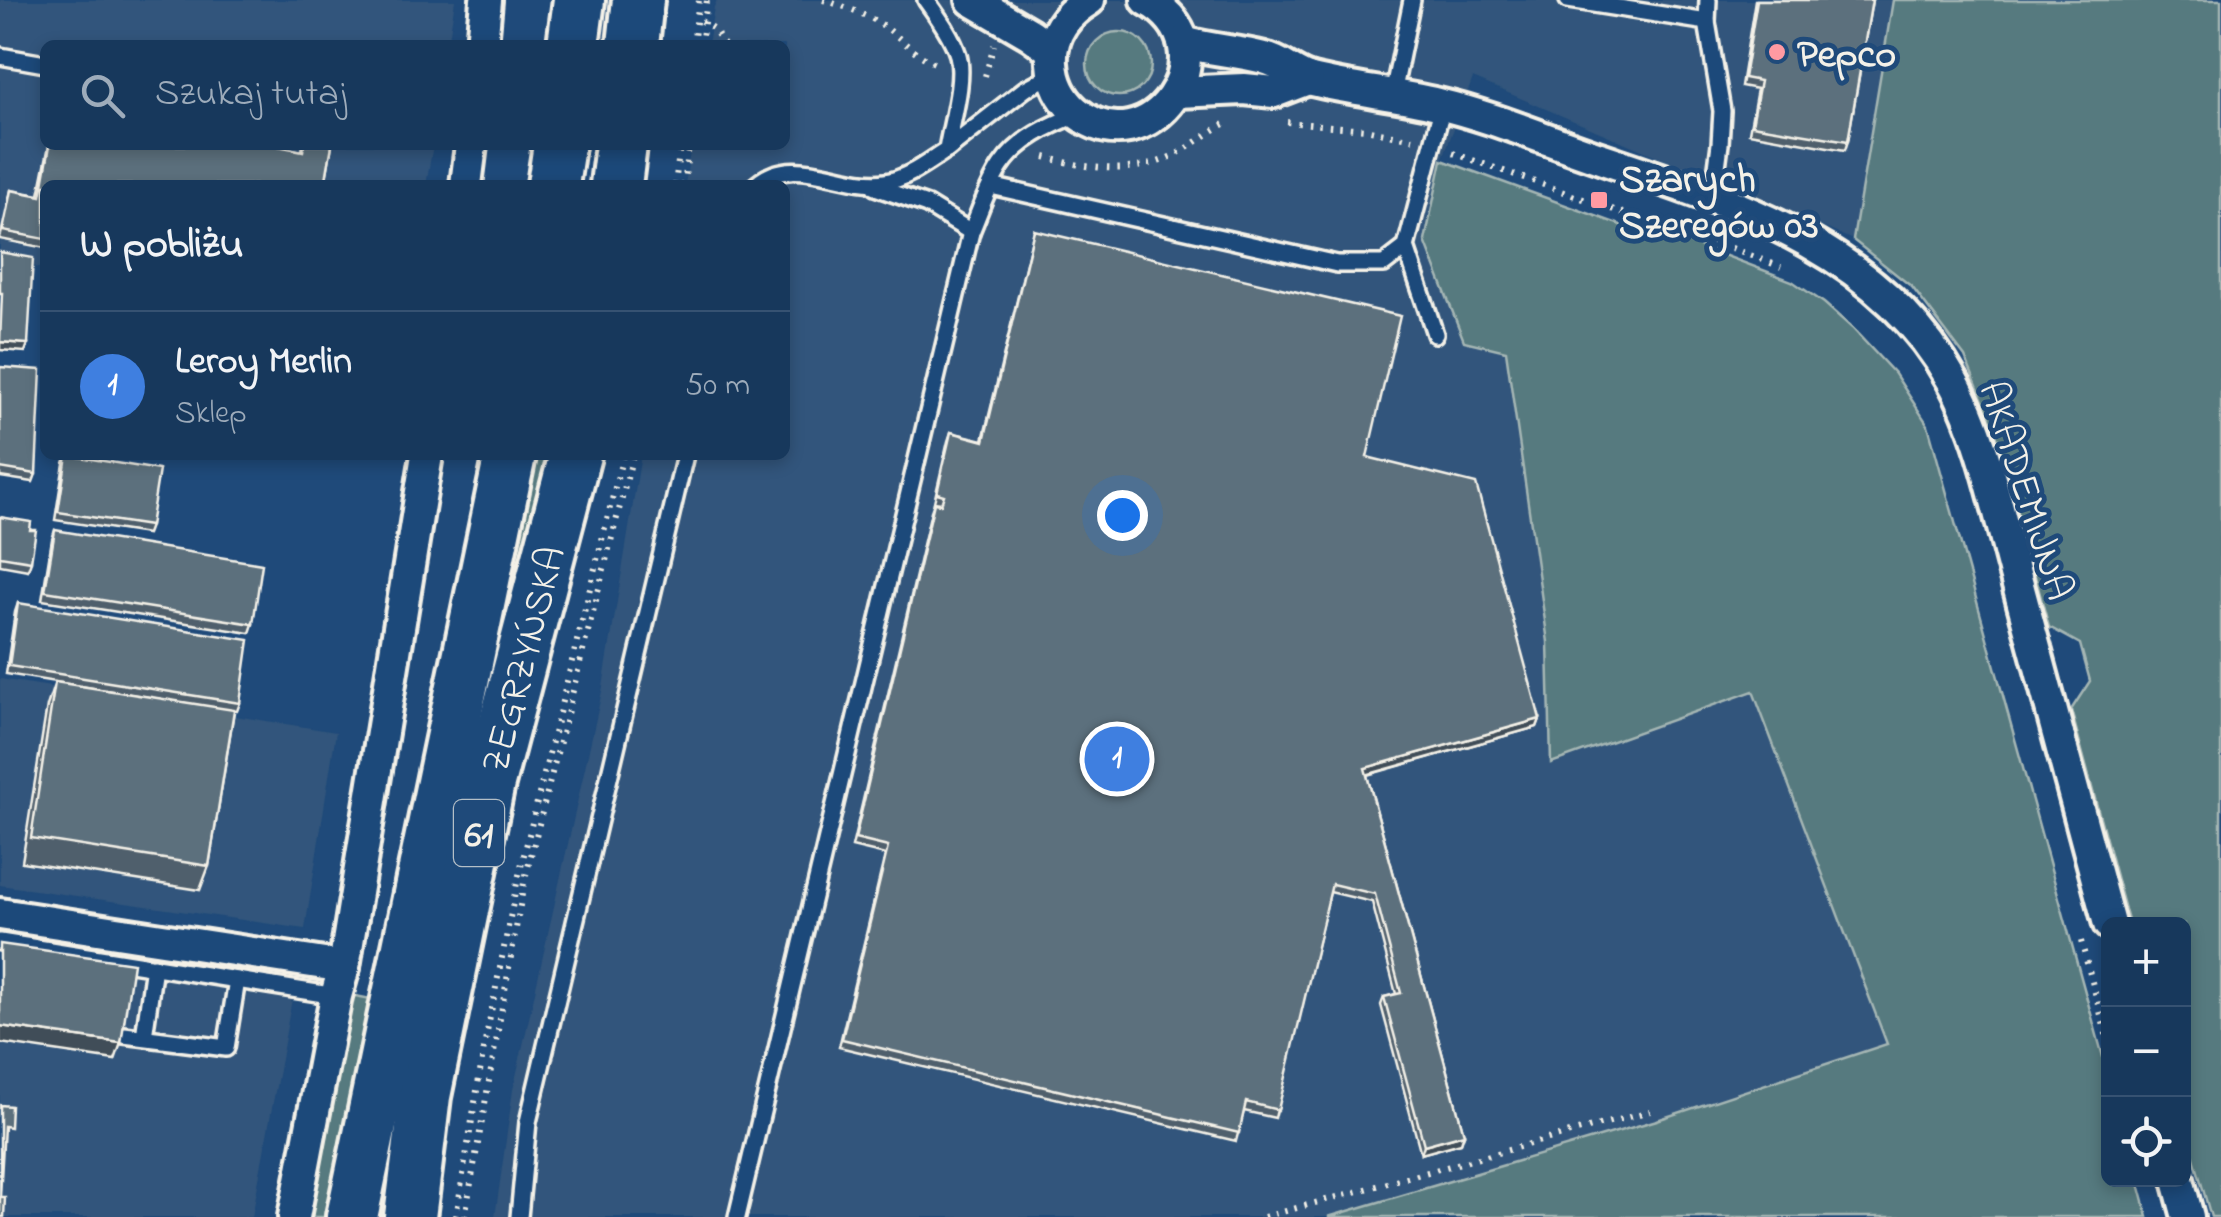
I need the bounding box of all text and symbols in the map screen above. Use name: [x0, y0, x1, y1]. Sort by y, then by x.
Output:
place label: Pepco: [1797, 27, 1896, 86]
search box: [40, 40, 790, 150]
marker: Pepco: [1766, 41, 1788, 63]
text: Szukaj tutaj: [155, 67, 346, 123]
icon: search: [75, 68, 130, 123]
place label: Szarych Szeregów 03: [1619, 152, 1819, 257]
marker: Szarych Szeregów 03: [1588, 189, 1610, 211]
text: W pobliżu: [80, 215, 244, 276]
text: Leroy Merlin: [175, 335, 352, 391]
text: 1: [107, 363, 118, 410]
text: 50 m: [685, 363, 750, 410]
street label: AKADEMIJNA: [1961, 374, 2087, 609]
text: Sklep: [175, 391, 247, 438]
your location: [1097, 490, 1148, 541]
street label: ZEGRZYŃSKA: [468, 540, 584, 779]
pin: 1: [1084, 722, 1150, 796]
road number: 61: [454, 800, 504, 866]
map controls: [2101, 917, 2191, 1187]
button: +: [2101, 917, 2191, 1007]
button: −: [2101, 1007, 2191, 1097]
button: locate: [2101, 1097, 2191, 1187]

